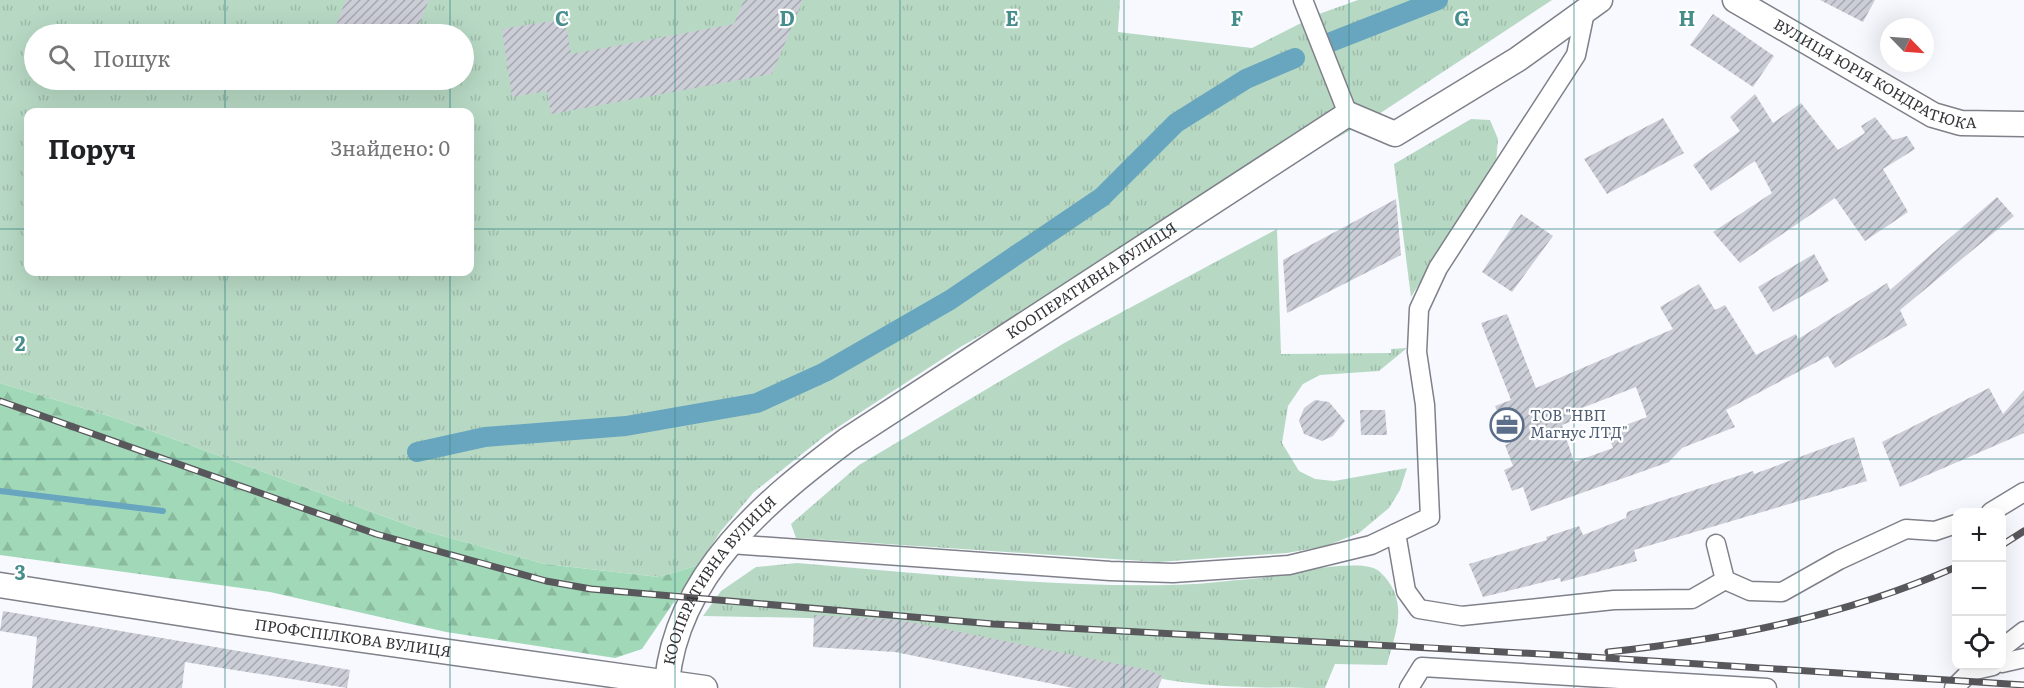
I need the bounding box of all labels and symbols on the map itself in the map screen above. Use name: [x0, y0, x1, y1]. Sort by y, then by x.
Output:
text: C: [555, 2, 569, 32]
text: D: [779, 2, 795, 32]
text: E: [1005, 2, 1019, 32]
text: F: [1231, 2, 1244, 32]
text: G: [1454, 2, 1470, 32]
text: H: [1679, 2, 1695, 32]
street label: ВУЛИЦЯ ЮРІЯ КОНДРАТЮКА: [1770, 12, 1977, 134]
north arrow: [1880, 18, 1934, 72]
street label: КООПЕРАТИВНА ВУЛИЦЯ: [1001, 215, 1181, 344]
text: 2: [15, 327, 26, 357]
place label: ТОВ "НВП Магнус ЛТД": [1530, 403, 1628, 443]
office icon: ТОВ "НВП Магнус ЛТД": [1489, 407, 1525, 443]
street label: КООПЕРАТИВНА ВУЛИЦЯ: [656, 490, 781, 667]
text: 3: [14, 556, 26, 586]
street label: ПРОФСПІЛКОВА ВУЛИЦЯ: [253, 612, 453, 662]

